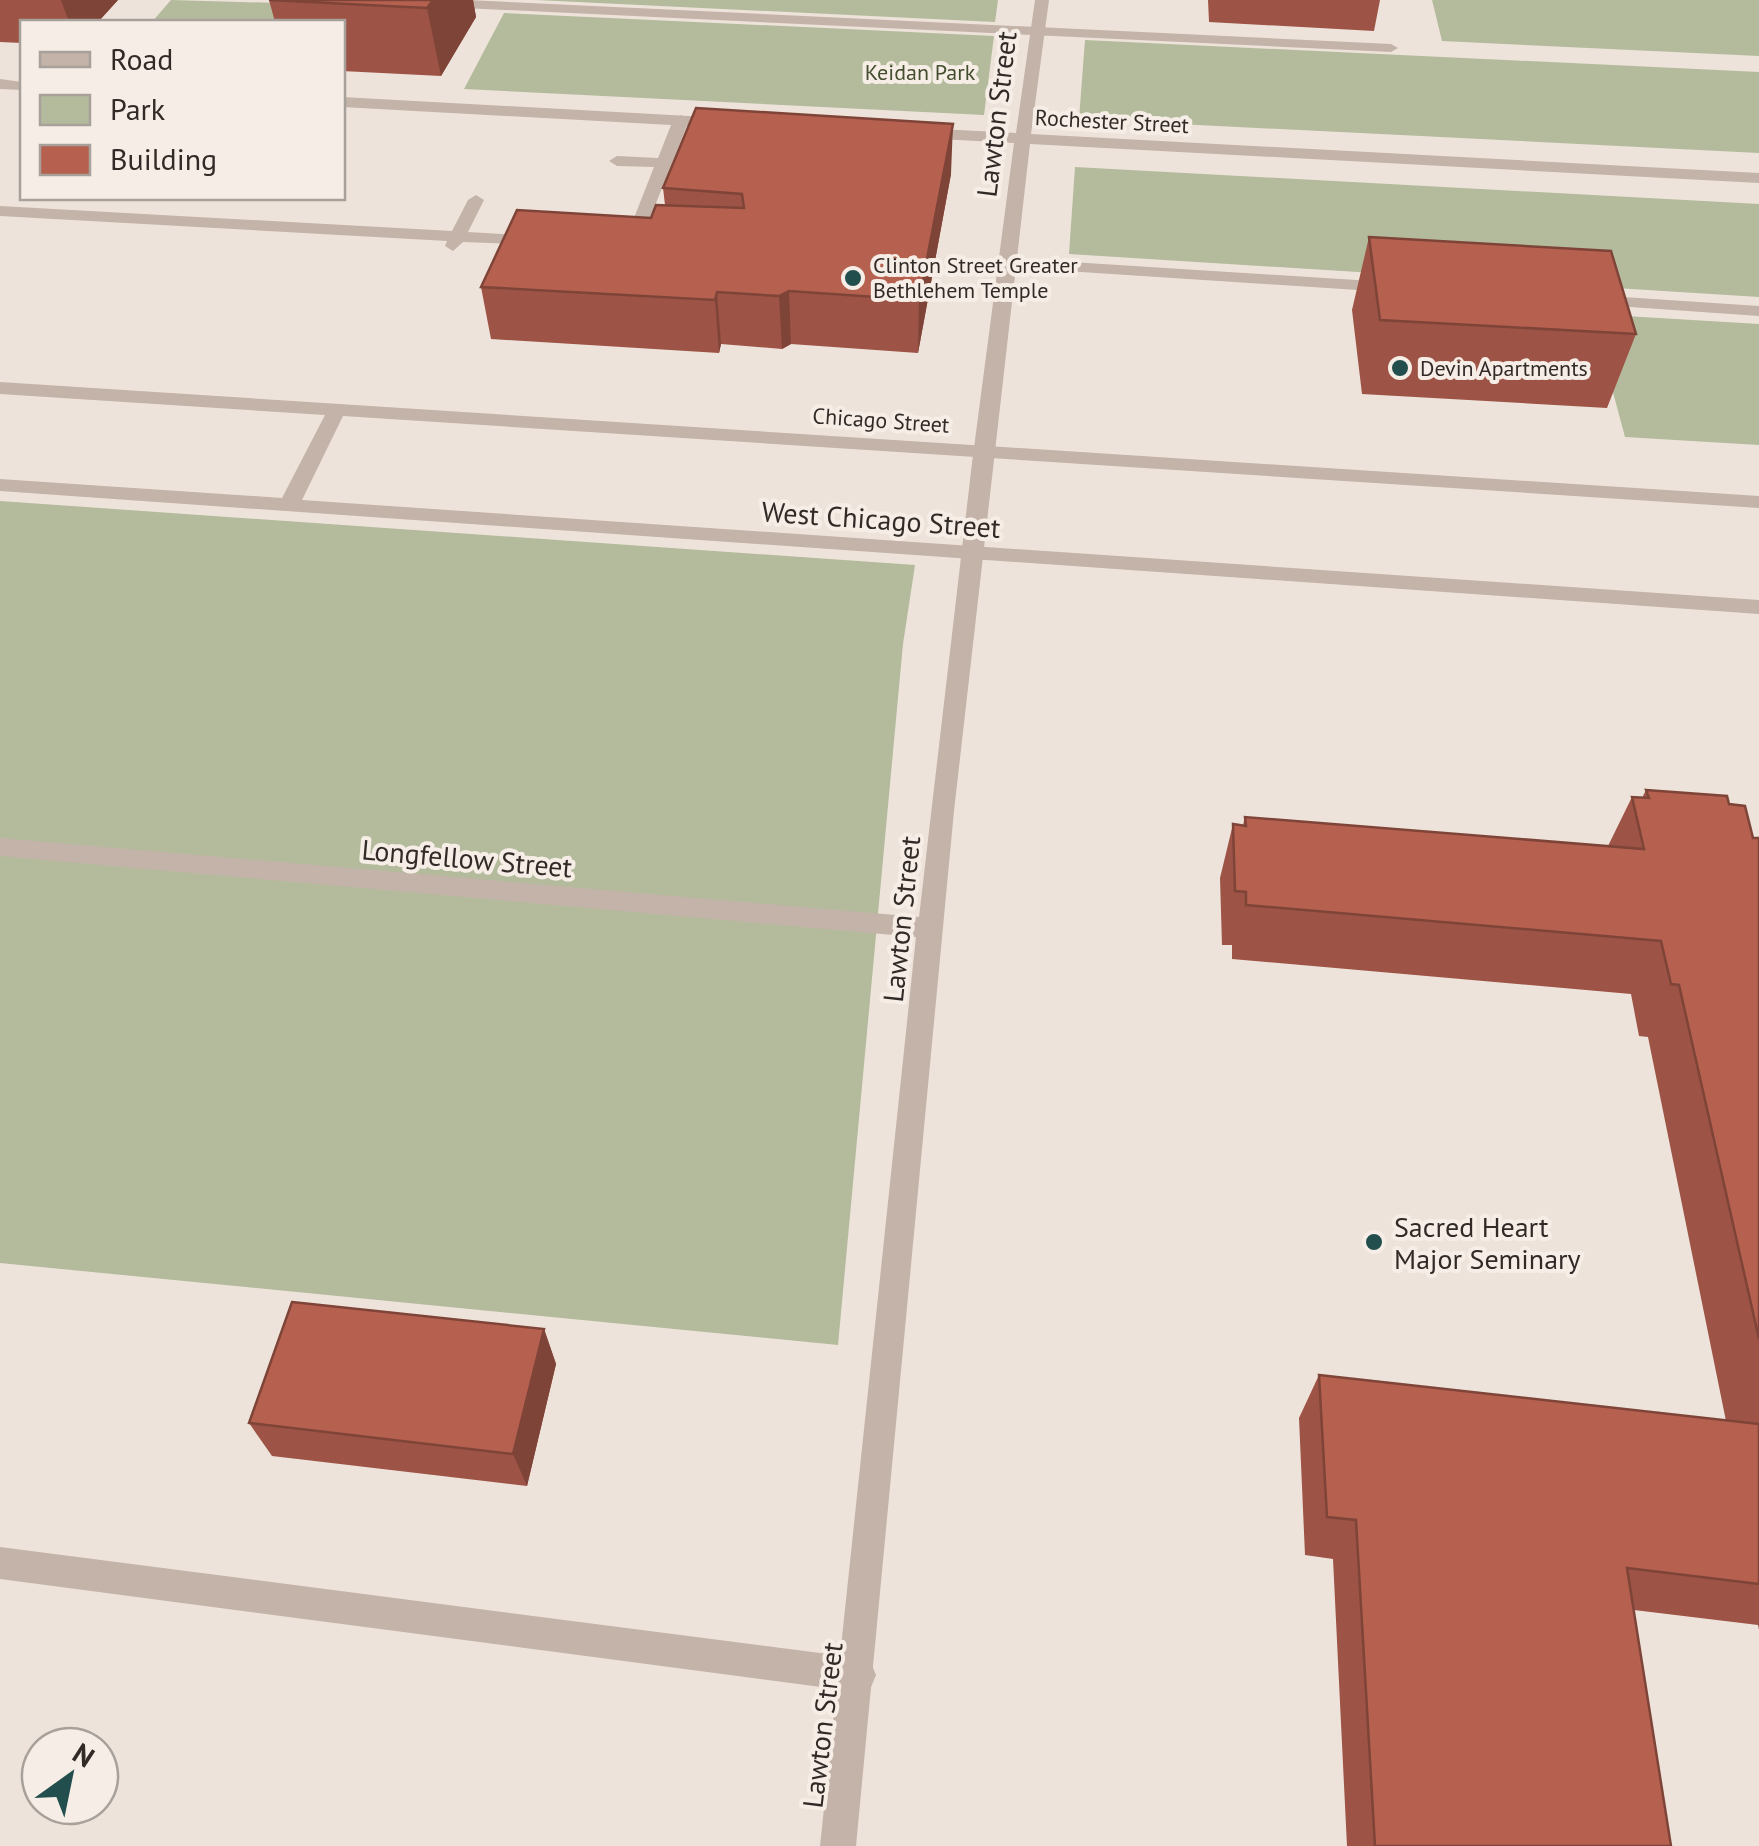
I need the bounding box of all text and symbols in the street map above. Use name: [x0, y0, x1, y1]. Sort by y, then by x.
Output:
legend: [20, 20, 345, 200]
street label: Lawton Street: [967, 28, 1025, 199]
text: Road: [110, 39, 174, 78]
park label: Keidan Park: [865, 58, 976, 86]
text: Park: [110, 89, 166, 128]
street label: Rochester Street: [1034, 103, 1190, 139]
text: Building: [110, 139, 217, 178]
place label: Clinton Street Greater Bethlehem Temple: [873, 251, 1078, 304]
marker: Clinton Street Greater Bethlehem Temple: [842, 267, 864, 289]
place label: Devin Apartments: [1420, 354, 1588, 382]
marker: Devin Apartments: [1389, 357, 1411, 379]
street label: Chicago Street: [812, 401, 951, 439]
street label: West Chicago Street: [760, 492, 1002, 546]
street label: Longfellow Street: [360, 830, 574, 886]
street label: Lawton Street: [874, 834, 928, 1004]
place label: Sacred Heart Major Seminary: [1394, 1208, 1581, 1277]
marker: Sacred Heart Major Seminary: [1363, 1231, 1385, 1253]
street label: Lawton Street: [793, 1639, 851, 1810]
north arrow: [20, 1726, 120, 1826]
text: N: [66, 1734, 102, 1775]

